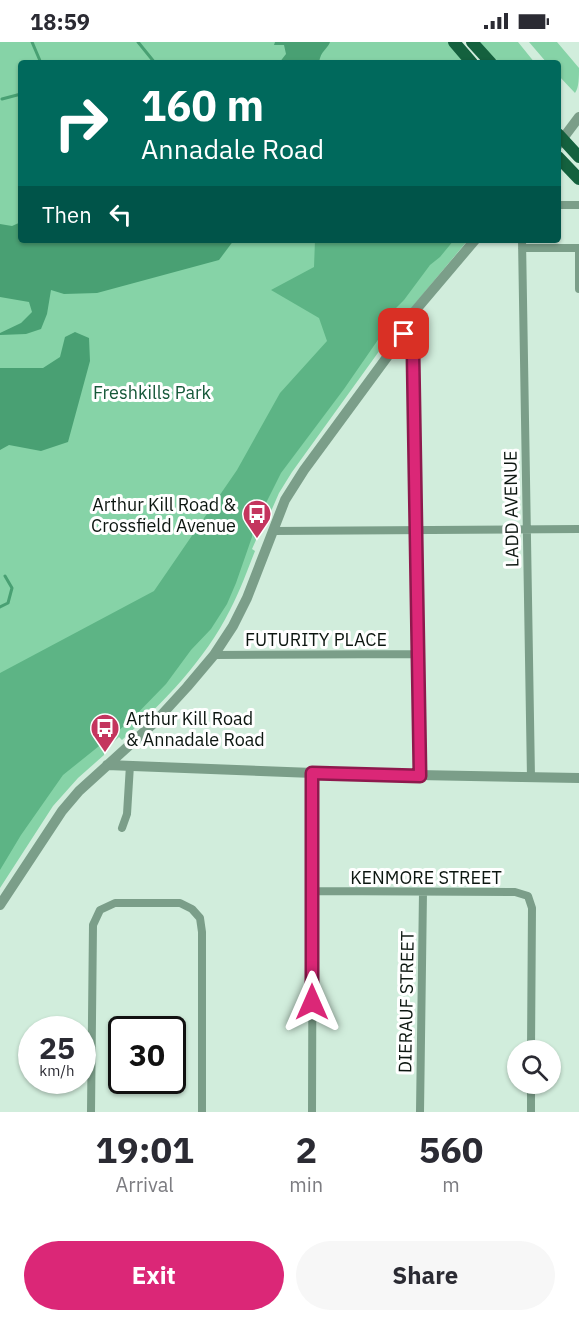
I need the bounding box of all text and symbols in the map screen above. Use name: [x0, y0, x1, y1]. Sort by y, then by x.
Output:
text: 18:59: [30, 7, 90, 36]
text: 160 m: [141, 78, 264, 133]
icon: right: [42, 84, 120, 162]
text: Annadale Road: [141, 131, 324, 166]
icon: left: [104, 198, 137, 231]
text: Then: [42, 200, 92, 229]
pin: [378, 308, 429, 359]
icon: arrive: [387, 317, 420, 350]
park label: Freshkills Park: [93, 381, 212, 404]
street label: LADD AVENUE: [498, 450, 524, 568]
place label: Arthur Kill Road & Crossfield Avenue: [91, 493, 236, 537]
bus stop icon: Arthur Kill Road & Crossfield Avenue: [241, 498, 273, 540]
street label: FUTURITY PLACE: [245, 628, 387, 651]
place label: Arthur Kill Road & Annadale Road: [126, 707, 265, 751]
bus stop icon: Arthur Kill Road & Annadale Road: [89, 712, 121, 754]
street label: KENMORE STREET: [350, 866, 502, 889]
street label: DIERAUF STREET: [393, 931, 419, 1073]
position arrow: [280, 970, 344, 1034]
speed limit sign: 30: [108, 1016, 186, 1094]
text: 25: [39, 1028, 75, 1067]
map controls: [507, 1040, 561, 1094]
button: search: [507, 1040, 561, 1094]
text: km/h: [39, 1061, 75, 1080]
text: 19:01: [96, 1126, 194, 1173]
text: 2: [295, 1126, 317, 1173]
text: 560: [419, 1126, 483, 1173]
text: Arrival: [116, 1171, 174, 1198]
text: min: [289, 1171, 323, 1198]
text: m: [442, 1171, 460, 1198]
button: Exit: [24, 1241, 284, 1310]
button: Share: [296, 1241, 555, 1310]

